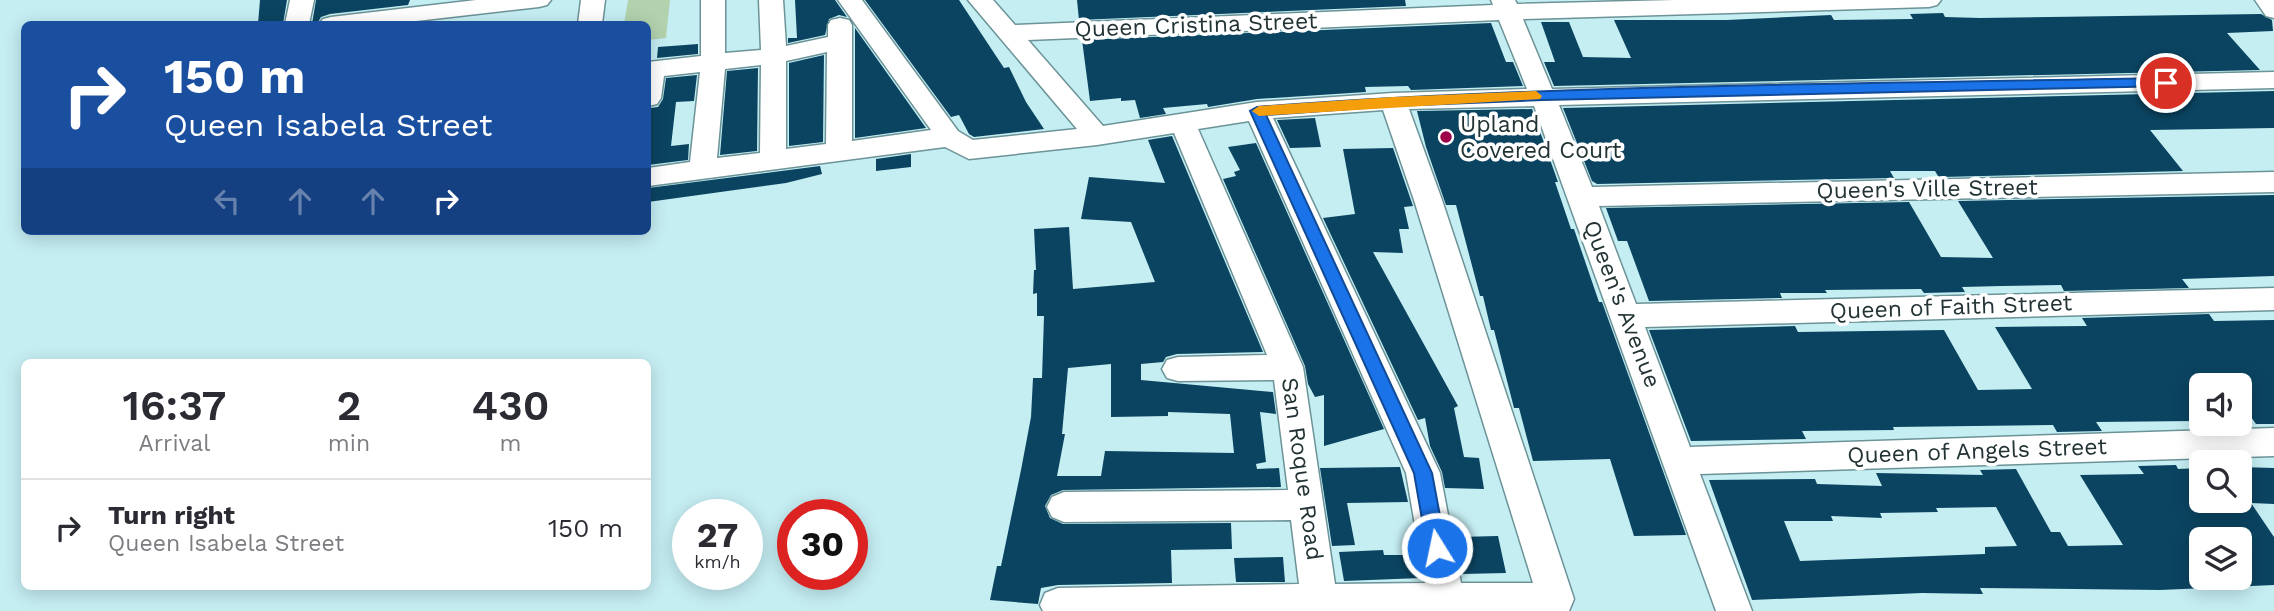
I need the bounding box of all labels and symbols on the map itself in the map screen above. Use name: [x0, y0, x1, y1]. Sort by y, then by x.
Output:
street label: Queen Cristina Street: [1074, 7, 1318, 43]
pin: [2136, 53, 2196, 113]
place label: Upland Covered Court: [1460, 111, 1622, 164]
marker: Upland Covered Court: [1438, 129, 1454, 145]
street label: Queen's Ville Street: [1816, 174, 2038, 204]
street label: Queen's Avenue: [1578, 216, 1666, 392]
street label: Queen of Faith Street: [1829, 289, 2073, 325]
street label: San Roque Road: [1276, 376, 1328, 562]
street label: Queen of Angels Street: [1847, 433, 2108, 469]
speed limit sign: 30: [777, 499, 868, 590]
position arrow: [1400, 511, 1474, 585]

